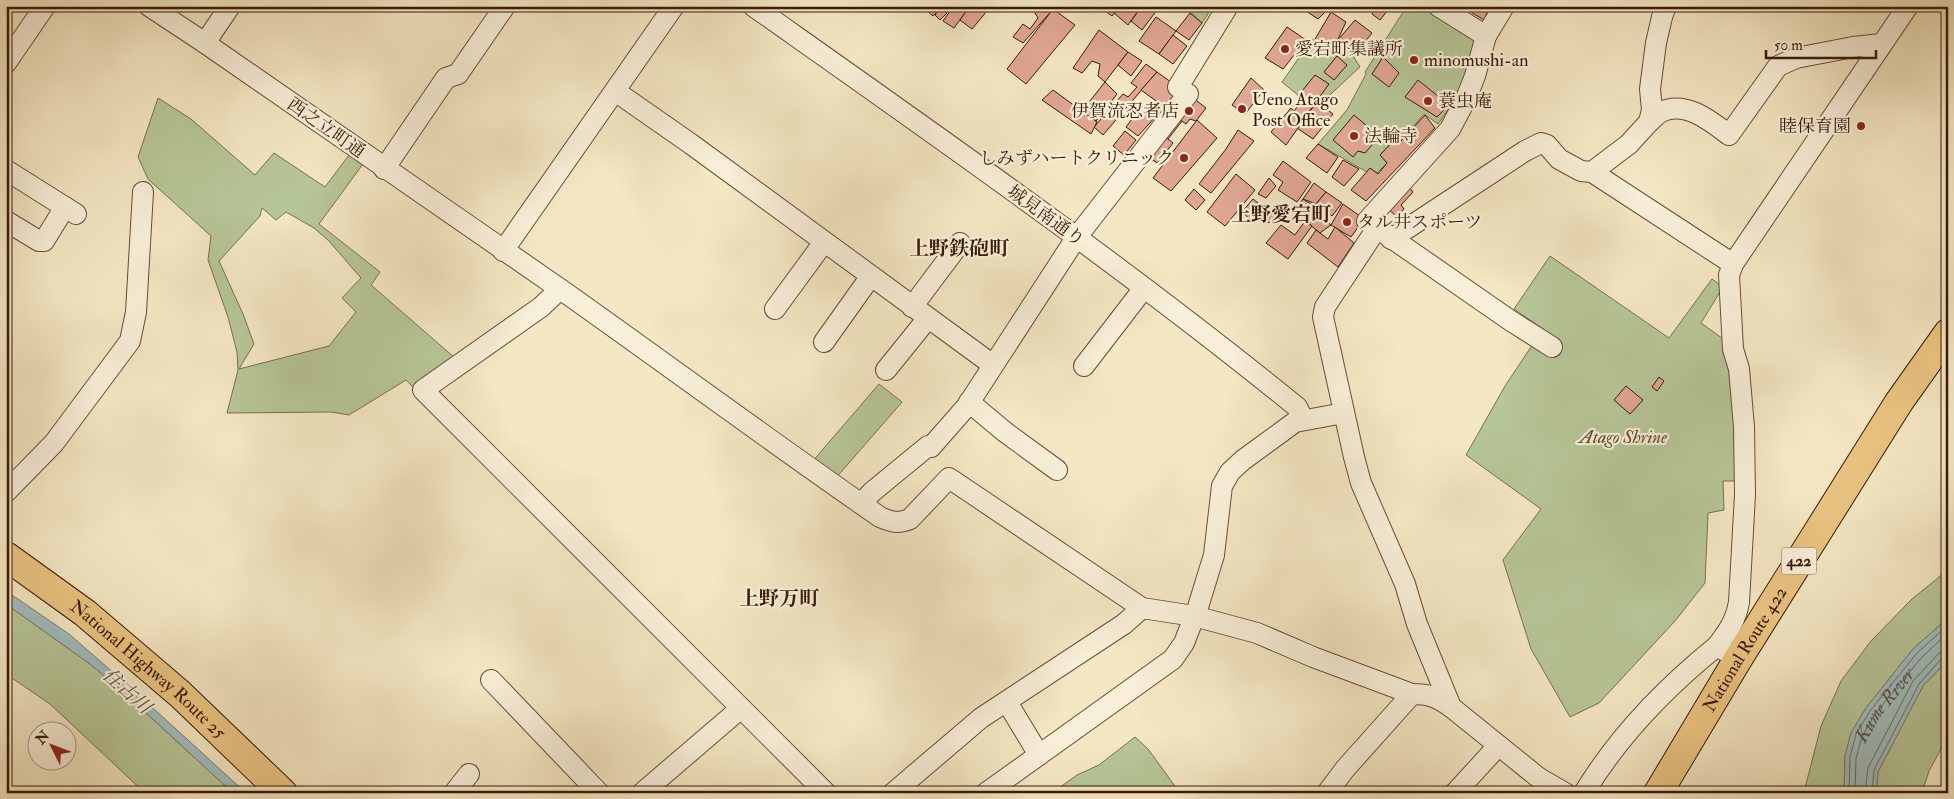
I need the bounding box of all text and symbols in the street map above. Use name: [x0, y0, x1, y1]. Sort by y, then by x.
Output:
scale bar: [1766, 28, 1876, 60]
text: 50 m: [1774, 36, 1803, 55]
place label: 愛宕町集議所: [1295, 38, 1403, 61]
marker: 愛宕町集議所: [1279, 43, 1291, 55]
place label: minomushi-an: [1424, 49, 1528, 72]
marker: minomushi-an: [1408, 54, 1420, 66]
place label: Ueno Atago Post Office: [1252, 88, 1338, 132]
place label: 蓑虫庵: [1438, 90, 1492, 113]
street label: 西之立町通: [283, 93, 369, 163]
marker: 蓑虫庵: [1422, 95, 1434, 107]
place label: 伊賀流忍者店: [1071, 100, 1179, 123]
marker: Ueno Atago Post Office: [1236, 103, 1248, 115]
marker: 伊賀流忍者店: [1183, 105, 1195, 117]
place label: 睦保育園: [1779, 115, 1851, 138]
marker: 睦保育園: [1855, 120, 1867, 132]
place label: 法輪寺: [1364, 125, 1418, 148]
marker: 法輪寺: [1348, 130, 1360, 142]
place label: しみずハートクリニック: [979, 147, 1174, 170]
marker: しみずハートクリニック: [1178, 152, 1190, 164]
street label: 城見南通り: [1003, 180, 1089, 252]
district label: 上野愛宕町: [1231, 202, 1332, 227]
place label: タル井スポーツ: [1357, 211, 1482, 234]
marker: タル井スポーツ: [1341, 216, 1353, 228]
district label: 上野鉄砲町: [909, 236, 1010, 261]
park label: Atago Shrine: [1577, 426, 1668, 449]
road number: 422: [1782, 548, 1816, 574]
street label: National Route 422: [1698, 582, 1792, 716]
district label: 上野万町: [739, 586, 820, 611]
street label: National Highway Route 25: [66, 595, 231, 744]
water label: Kume River: [1849, 662, 1921, 748]
water label: 住古川: [98, 663, 158, 720]
north arrow: [28, 722, 78, 772]
text: N: [32, 727, 54, 749]

